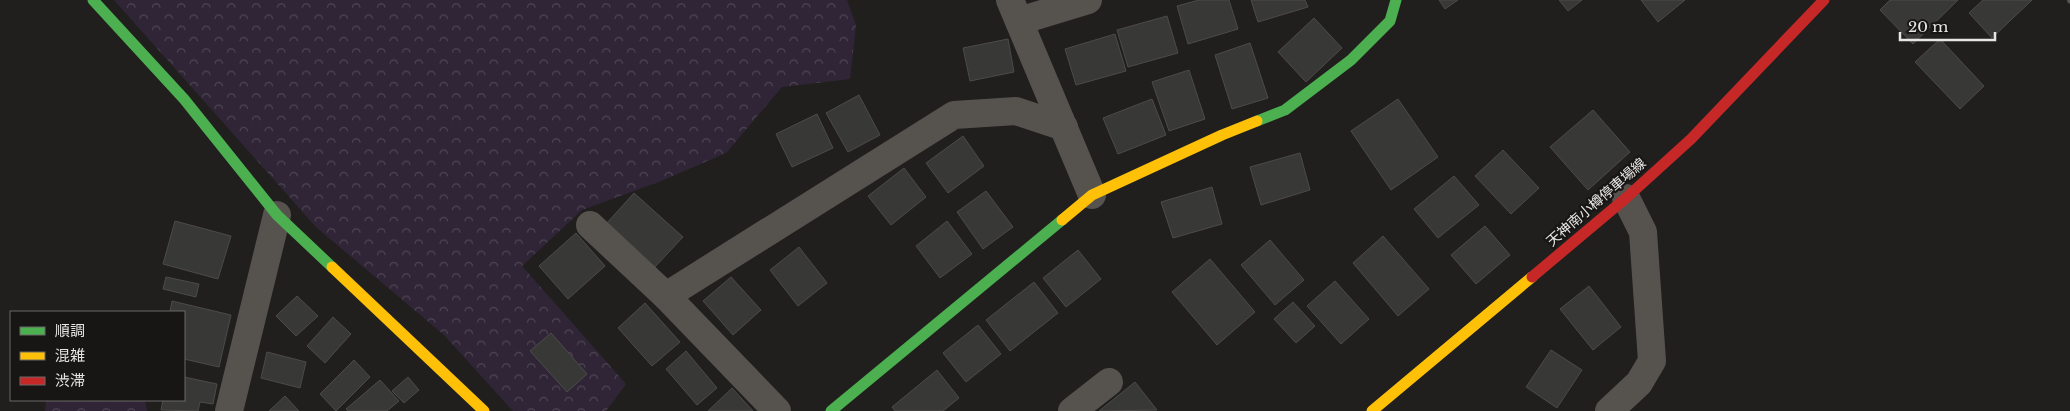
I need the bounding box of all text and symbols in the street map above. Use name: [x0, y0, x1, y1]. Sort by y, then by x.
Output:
scale bar: [1900, 10, 1995, 42]
text: 20 m: [1908, 17, 1948, 36]
street label: 天神南小樽停車場線: [1543, 154, 1649, 250]
legend: [10, 311, 185, 401]
text: 順調: [55, 321, 85, 340]
text: 混雑: [55, 346, 85, 365]
text: 渋滞: [55, 371, 85, 390]

